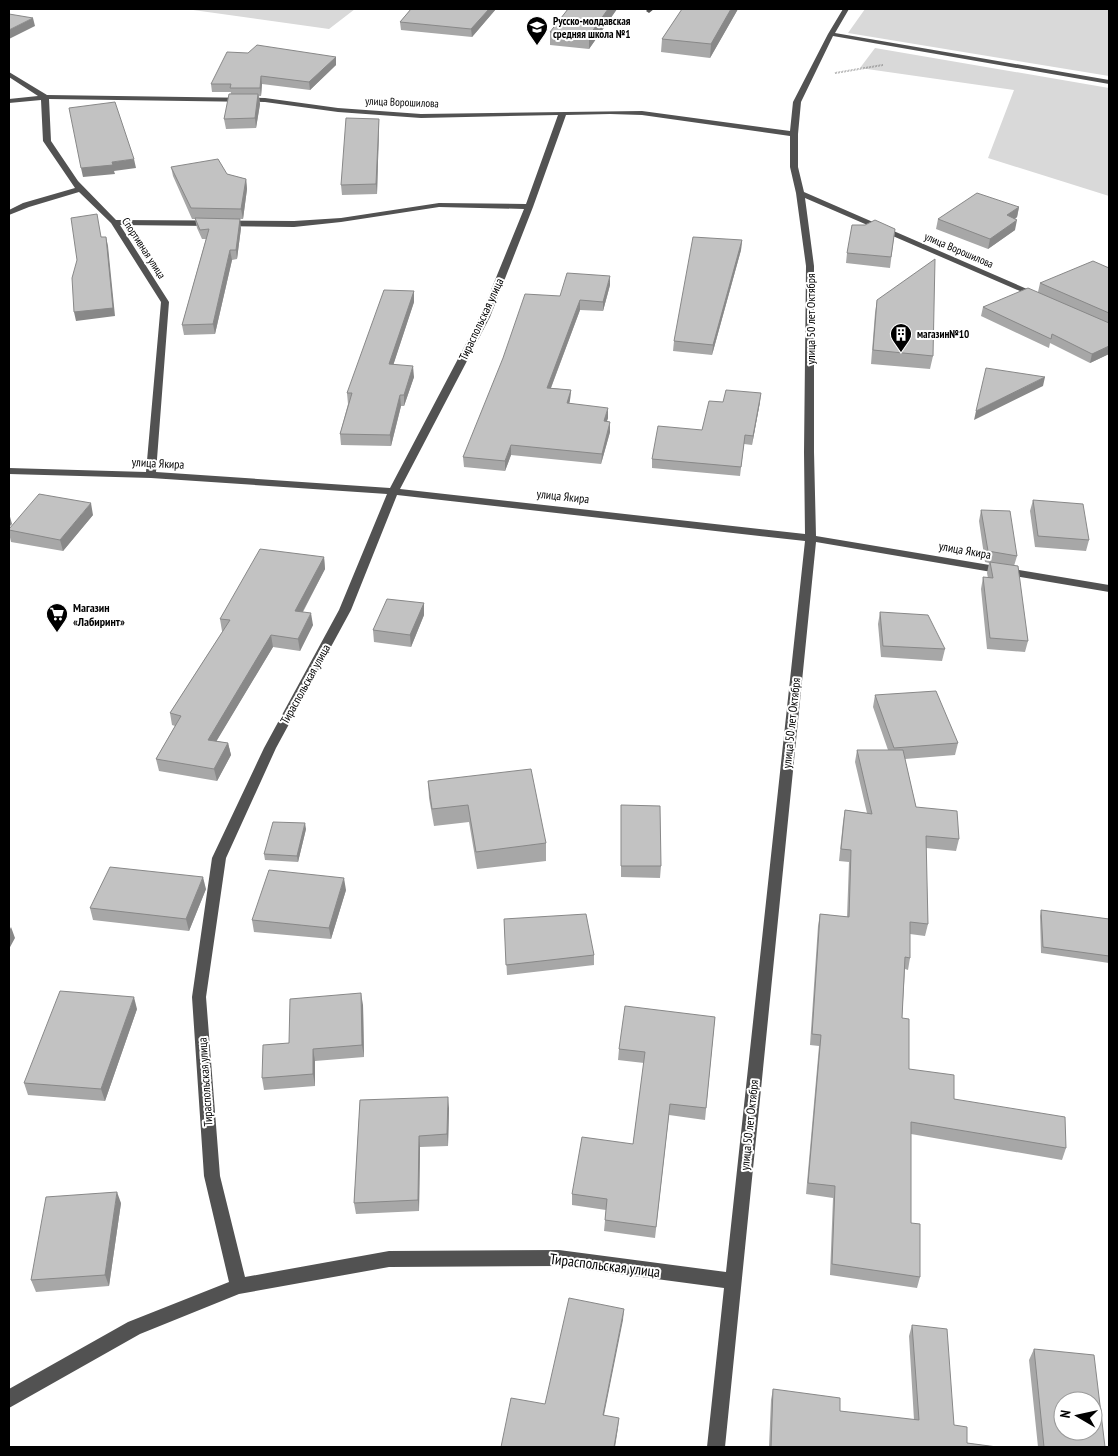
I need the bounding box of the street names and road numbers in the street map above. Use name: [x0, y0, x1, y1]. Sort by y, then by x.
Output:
street label: улица Ворошилова: [365, 94, 439, 110]
street label: Спортивная улица: [119, 215, 169, 281]
street label: улица Ворошилова: [922, 229, 996, 271]
street label: улица 50 лет Октября: [803, 273, 818, 365]
street label: Тираспольская улица: [455, 275, 507, 362]
street label: улица Якира: [131, 454, 185, 472]
street label: улица Якира: [536, 486, 590, 506]
street label: улица Якира: [938, 538, 992, 562]
street label: Тираспольская улица: [277, 641, 333, 727]
street label: улица 50 лет Октября: [779, 677, 803, 769]
street label: Тираспольская улица: [194, 1037, 216, 1127]
street label: улица 50 лет Октября: [737, 1079, 761, 1171]
street label: Тираспольская улица: [549, 1249, 661, 1281]

